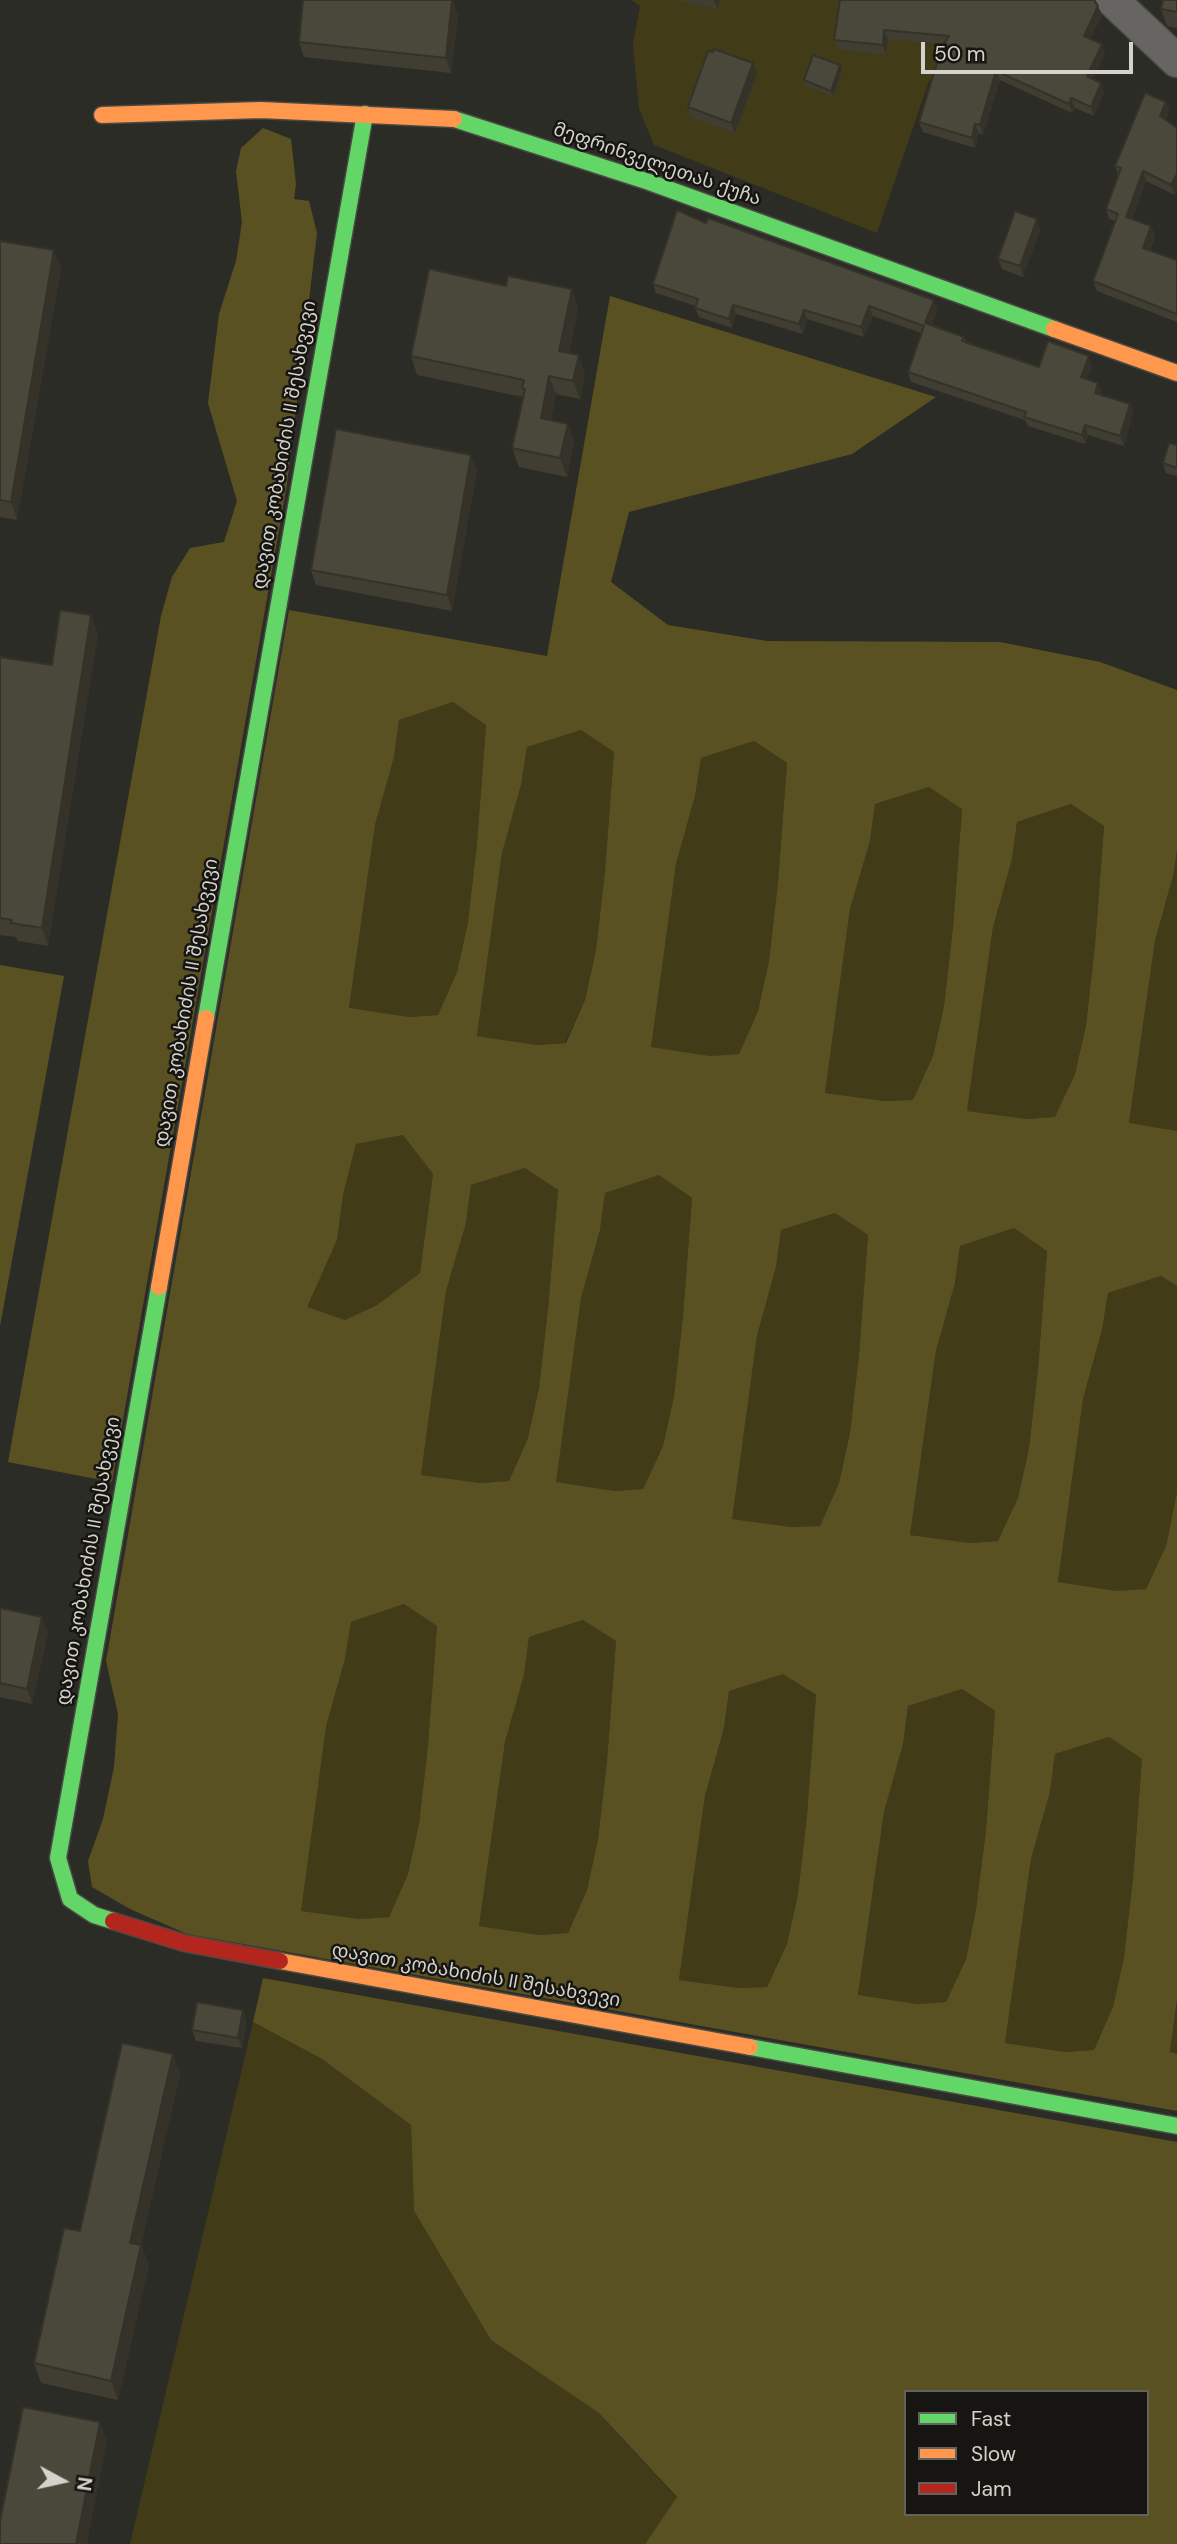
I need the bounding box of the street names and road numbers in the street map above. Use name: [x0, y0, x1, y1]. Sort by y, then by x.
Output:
street label: მეფრინველეთას ქუჩა: [550, 119, 764, 211]
street label: დავით კობახიძის II შესახვევი: [248, 299, 322, 591]
street label: დავით კობახიძის II შესახვევი: [150, 857, 224, 1149]
street label: დავით კობახიძის II შესახვევი: [52, 1415, 126, 1707]
street label: დავით კობახიძის II შესახვევი: [330, 1939, 622, 2013]

